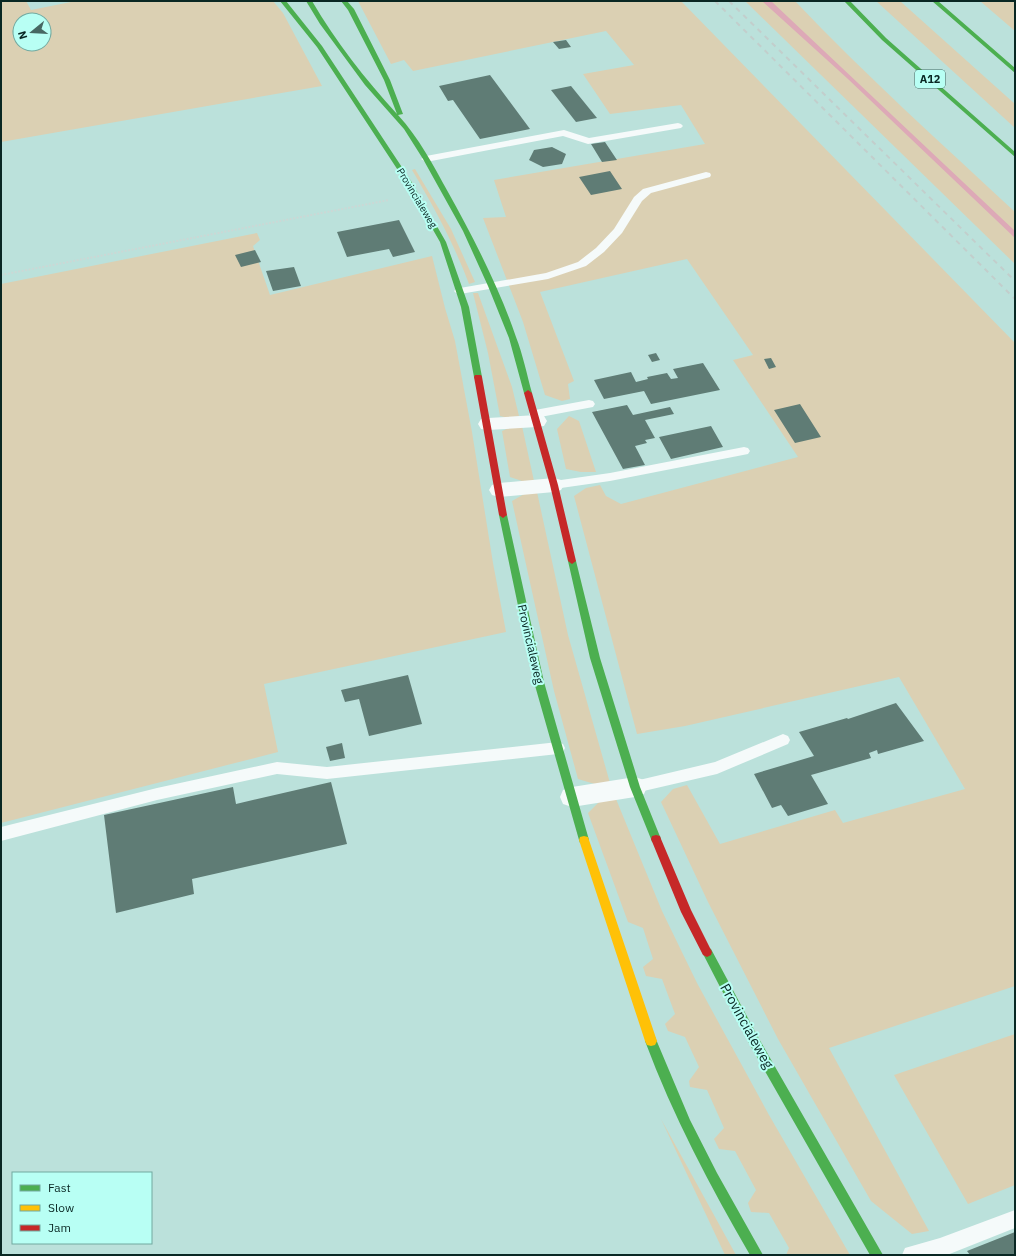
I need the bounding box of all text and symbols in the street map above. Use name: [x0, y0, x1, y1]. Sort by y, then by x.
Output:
north arrow: [12, 12, 52, 52]
text: N: [15, 29, 30, 41]
road number: A12: [915, 70, 945, 88]
street label: Provincialeweg: [394, 166, 440, 231]
street label: Provincialeweg: [515, 603, 548, 686]
street label: Provincialeweg: [716, 980, 778, 1072]
legend: [12, 1172, 152, 1244]
text: Fast: [48, 1180, 71, 1195]
text: Slow: [48, 1200, 74, 1215]
text: Jam: [48, 1220, 71, 1235]

